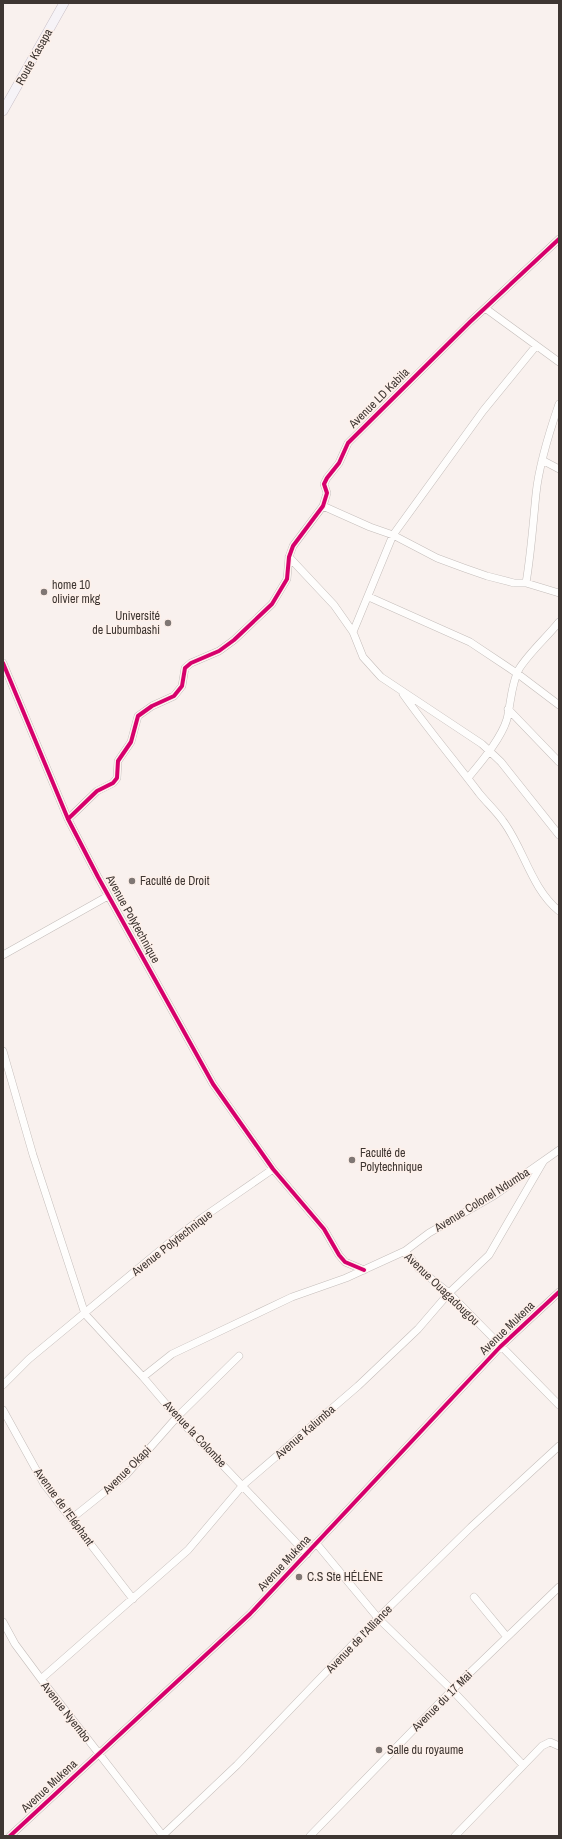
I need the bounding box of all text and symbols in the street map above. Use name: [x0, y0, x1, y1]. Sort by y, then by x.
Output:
street label: Route Kasapa: [12, 25, 56, 88]
street label: Avenue LD Kabila: [345, 364, 413, 432]
place label: home 10 olivier mkg: [52, 577, 101, 607]
marker: home 10 olivier mkg: [39, 587, 49, 597]
place label: Université de Lubumbashi: [92, 608, 160, 638]
marker: Université de Lubumbashi: [163, 618, 173, 628]
street label: Avenue Polytechnique: [102, 871, 164, 966]
place label: Faculté de Droit: [140, 873, 210, 889]
marker: Faculté de Droit: [127, 876, 137, 886]
place label: Faculté de Polytechnique: [360, 1145, 422, 1175]
marker: Faculté de Polytechnique: [347, 1155, 357, 1165]
street label: Avenue Colonel Ndumba: [431, 1164, 533, 1236]
street label: Avenue Polytechnique: [128, 1206, 216, 1280]
street label: Avenue Ouagadougou: [400, 1248, 483, 1329]
street label: Avenue Mukena: [475, 1297, 538, 1359]
street label: Avenue la Colombe: [159, 1396, 230, 1471]
street label: Avenue Kalumba: [271, 1401, 339, 1463]
street label: Avenue Okapi: [99, 1442, 155, 1498]
street label: Avenue de l'Eléphant: [30, 1464, 98, 1549]
street label: Avenue Mukena: [253, 1531, 314, 1595]
place label: C.S Ste HÉLÈNE: [307, 1569, 383, 1585]
marker: C.S Ste HÉLÈNE: [294, 1572, 304, 1582]
street label: Avenue de l'Alliance: [322, 1602, 396, 1677]
street label: Avenue du 17 Mai: [407, 1667, 476, 1736]
street label: Avenue Nyembo: [37, 1678, 95, 1746]
place label: Salle du royaume: [387, 1742, 464, 1758]
marker: Salle du royaume: [374, 1745, 384, 1755]
street label: Avenue Mukena: [17, 1756, 81, 1817]

